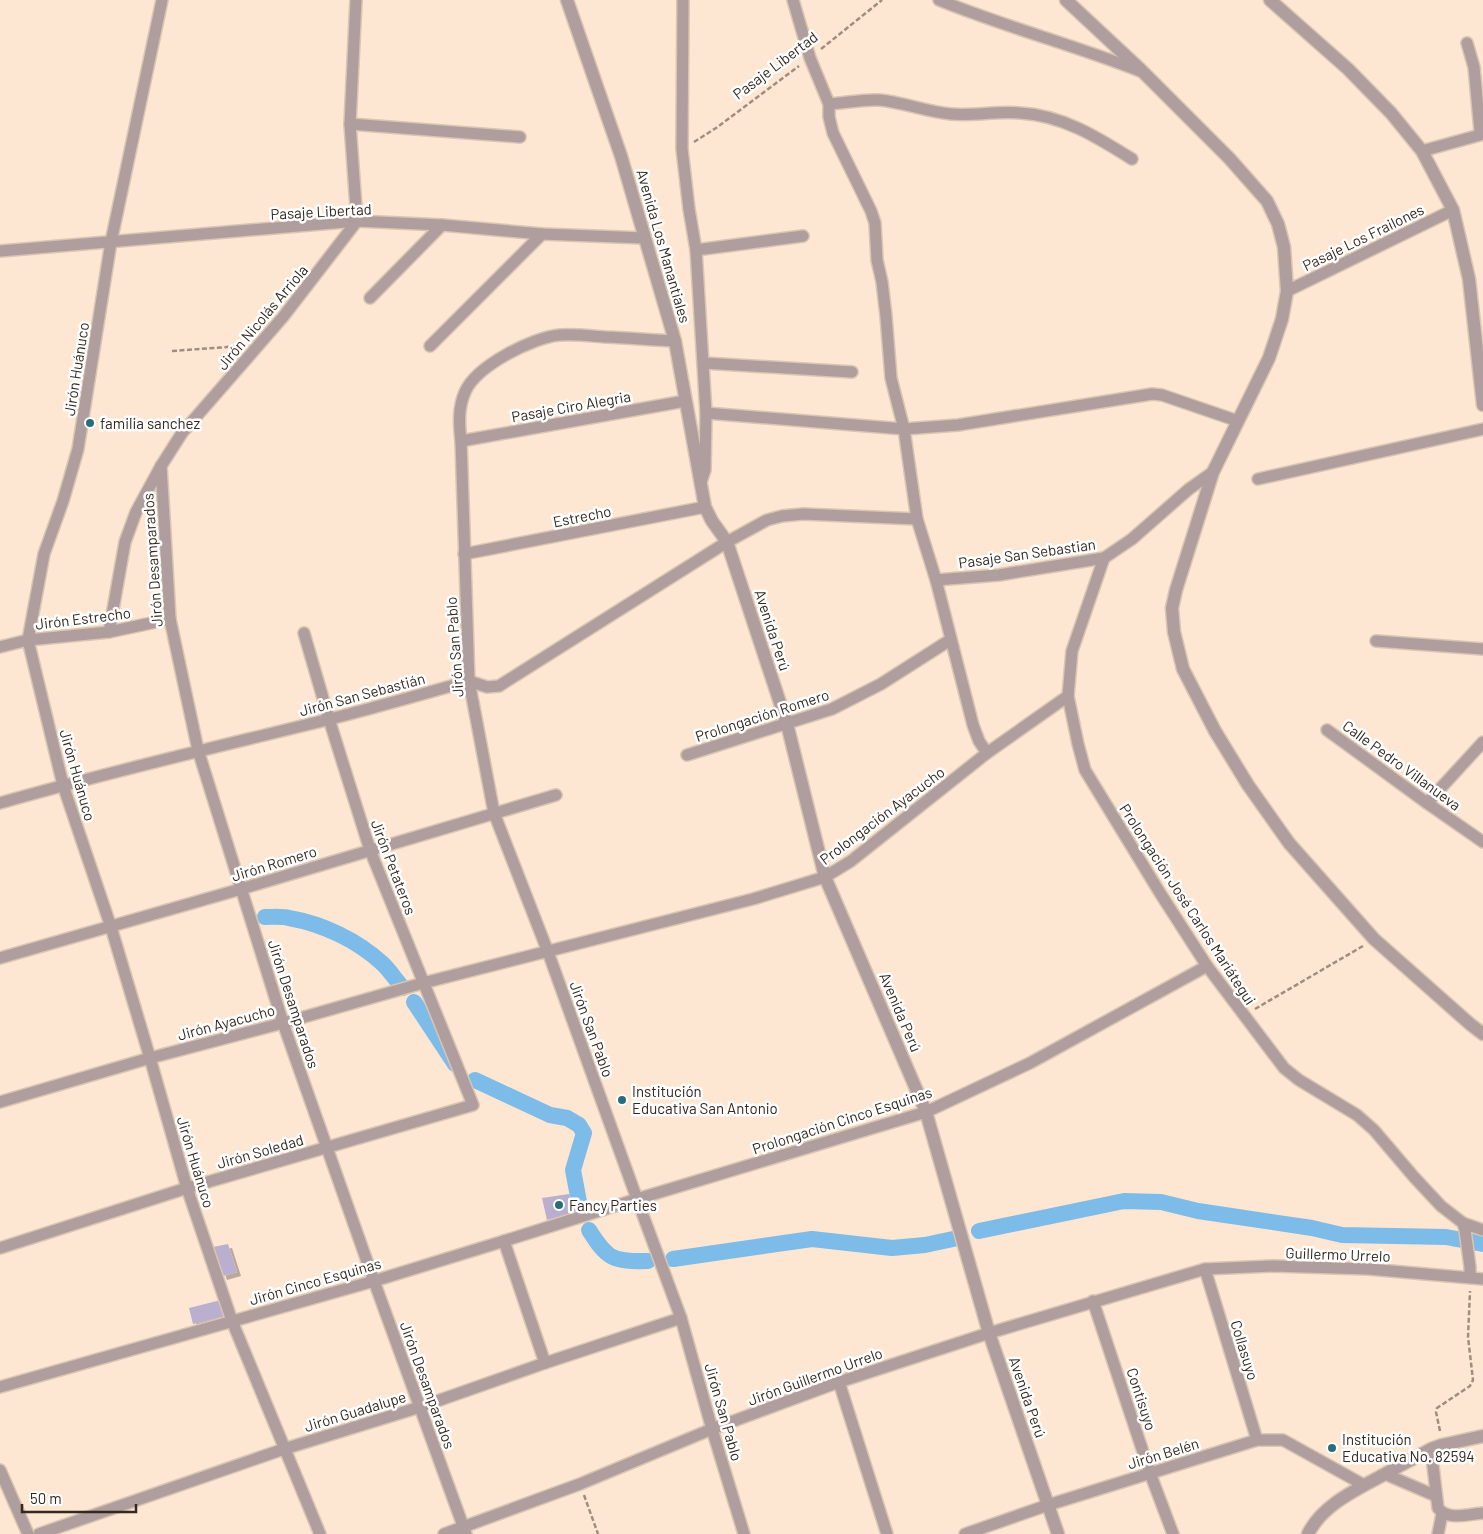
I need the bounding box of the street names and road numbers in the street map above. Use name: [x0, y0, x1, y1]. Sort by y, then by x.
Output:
street label: Pasaje Libertad: [729, 27, 821, 103]
street label: Avenida Los Manantiales: [633, 167, 695, 325]
street label: Pasaje Libertad: [270, 199, 372, 223]
street label: Pasaje Los Frailones: [1299, 200, 1427, 274]
street label: Jirón Nicolás Arriola: [213, 261, 311, 373]
street label: Jirón Huánuco: [60, 321, 92, 417]
street label: Pasaje Ciro Alegria: [510, 387, 632, 425]
street label: Jirón Desamparados: [138, 493, 166, 627]
street label: Estrecho: [551, 502, 613, 530]
street label: Pasaje San Sebastian: [957, 534, 1097, 572]
street label: Avenida Perú: [751, 587, 795, 673]
street label: Jirón San Pablo: [442, 596, 466, 698]
street label: Jirón Estrecho: [34, 603, 132, 633]
street label: Jirón San Sebastián: [297, 669, 427, 719]
street label: Prolongación Romero: [693, 685, 831, 745]
street label: Calle Pedro Villanueva: [1339, 716, 1465, 814]
street label: Jirón Huánuco: [56, 727, 100, 823]
street label: Prolongación Ayacucho: [816, 762, 948, 868]
street label: Prolongación José Carlos Mariátegui: [1116, 800, 1260, 1008]
street label: Jirón Petateros: [368, 817, 420, 917]
street label: Jirón Romero: [229, 842, 319, 884]
street label: Jirón Desamparados: [265, 937, 323, 1071]
street label: Avenida Perú: [876, 970, 926, 1054]
street label: Jirón San Pablo: [566, 979, 618, 1079]
street label: Jirón Ayacucho: [175, 1000, 277, 1044]
street label: Prolongación Cinco Esquinas: [750, 1082, 934, 1158]
street label: Jirón Huánuco: [174, 1114, 218, 1210]
street label: Jirón Soledad: [215, 1130, 305, 1172]
street label: Guillermo Urrelo: [1285, 1243, 1391, 1265]
street label: Jirón Cinco Esquinas: [247, 1254, 383, 1308]
street label: Collasuyo: [1227, 1318, 1263, 1382]
street label: Jirón Desamparados: [397, 1319, 459, 1451]
street label: Jirón Guillermo Urrelo: [745, 1343, 885, 1409]
street label: Avenida Perú: [1006, 1354, 1050, 1440]
street label: Jirón San Pablo: [701, 1361, 747, 1463]
street label: Contisuyo: [1123, 1365, 1161, 1433]
street label: Jirón Guadalupe: [302, 1387, 408, 1435]
street label: Jirón Belén: [1125, 1434, 1201, 1472]

